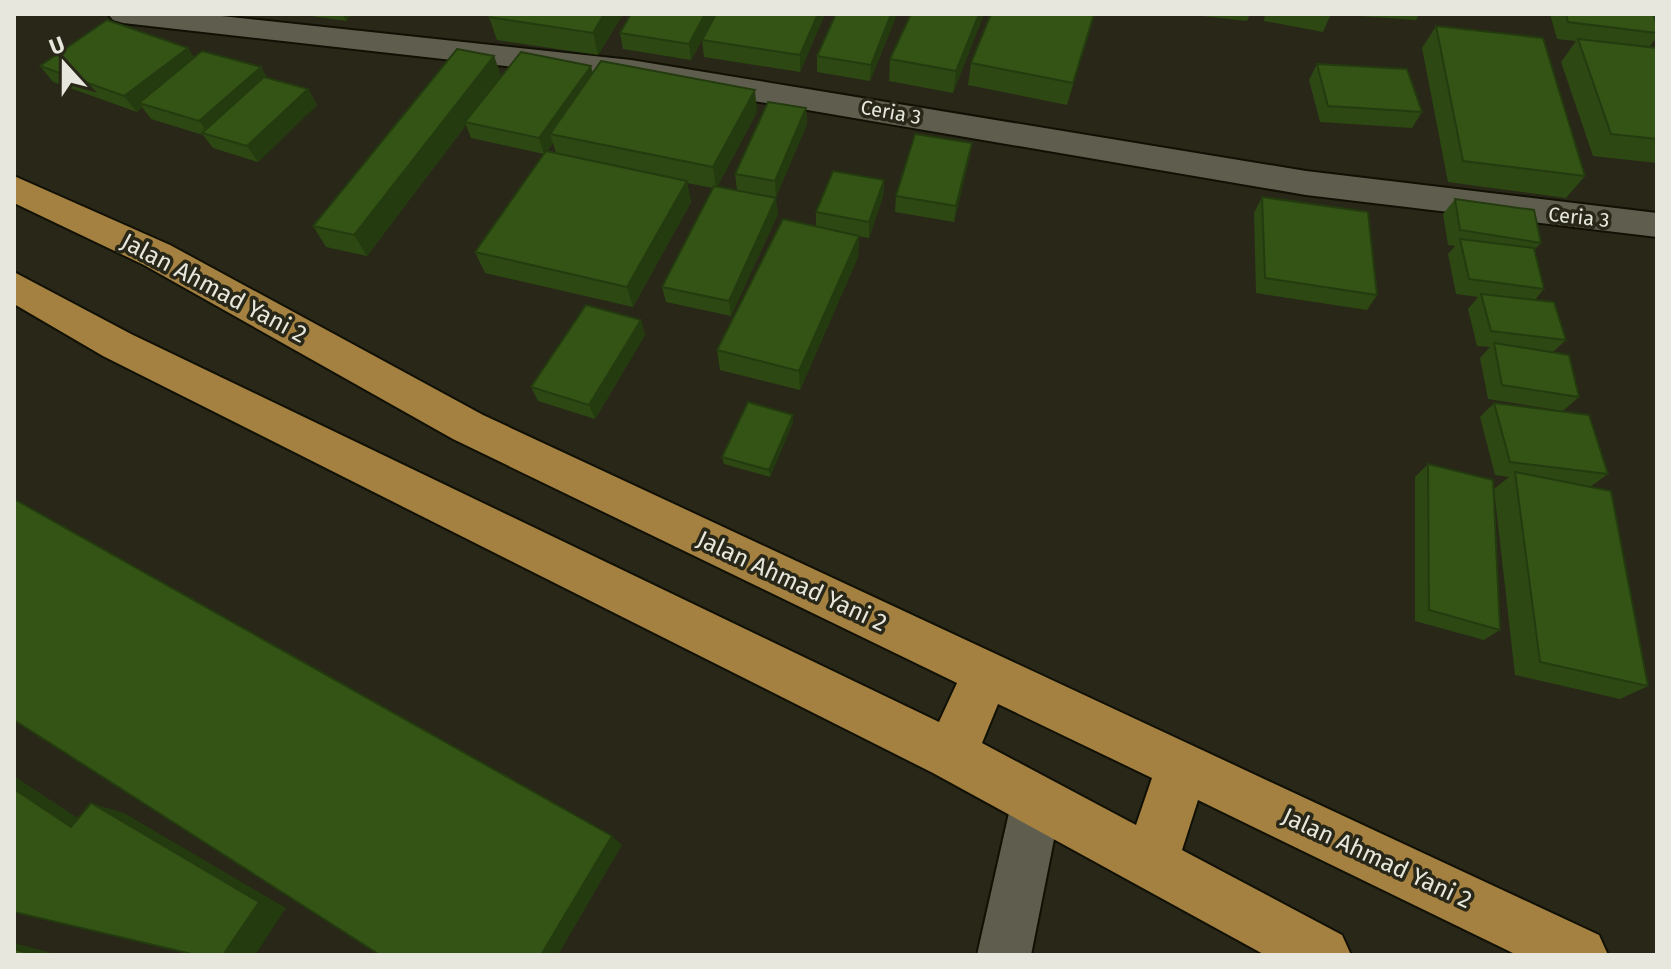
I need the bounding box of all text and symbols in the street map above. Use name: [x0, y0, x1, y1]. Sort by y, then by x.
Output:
north arrow: [24, 24, 104, 104]
text: U: [45, 31, 69, 61]
street label: Ceria 3: [859, 95, 923, 129]
street label: Ceria 3: [1547, 202, 1611, 232]
street label: Jalan Ahmad Yani 2: [116, 227, 312, 349]
street label: Jalan Ahmad Yani 2: [693, 525, 891, 637]
street label: Jalan Ahmad Yani 2: [1278, 802, 1476, 914]

